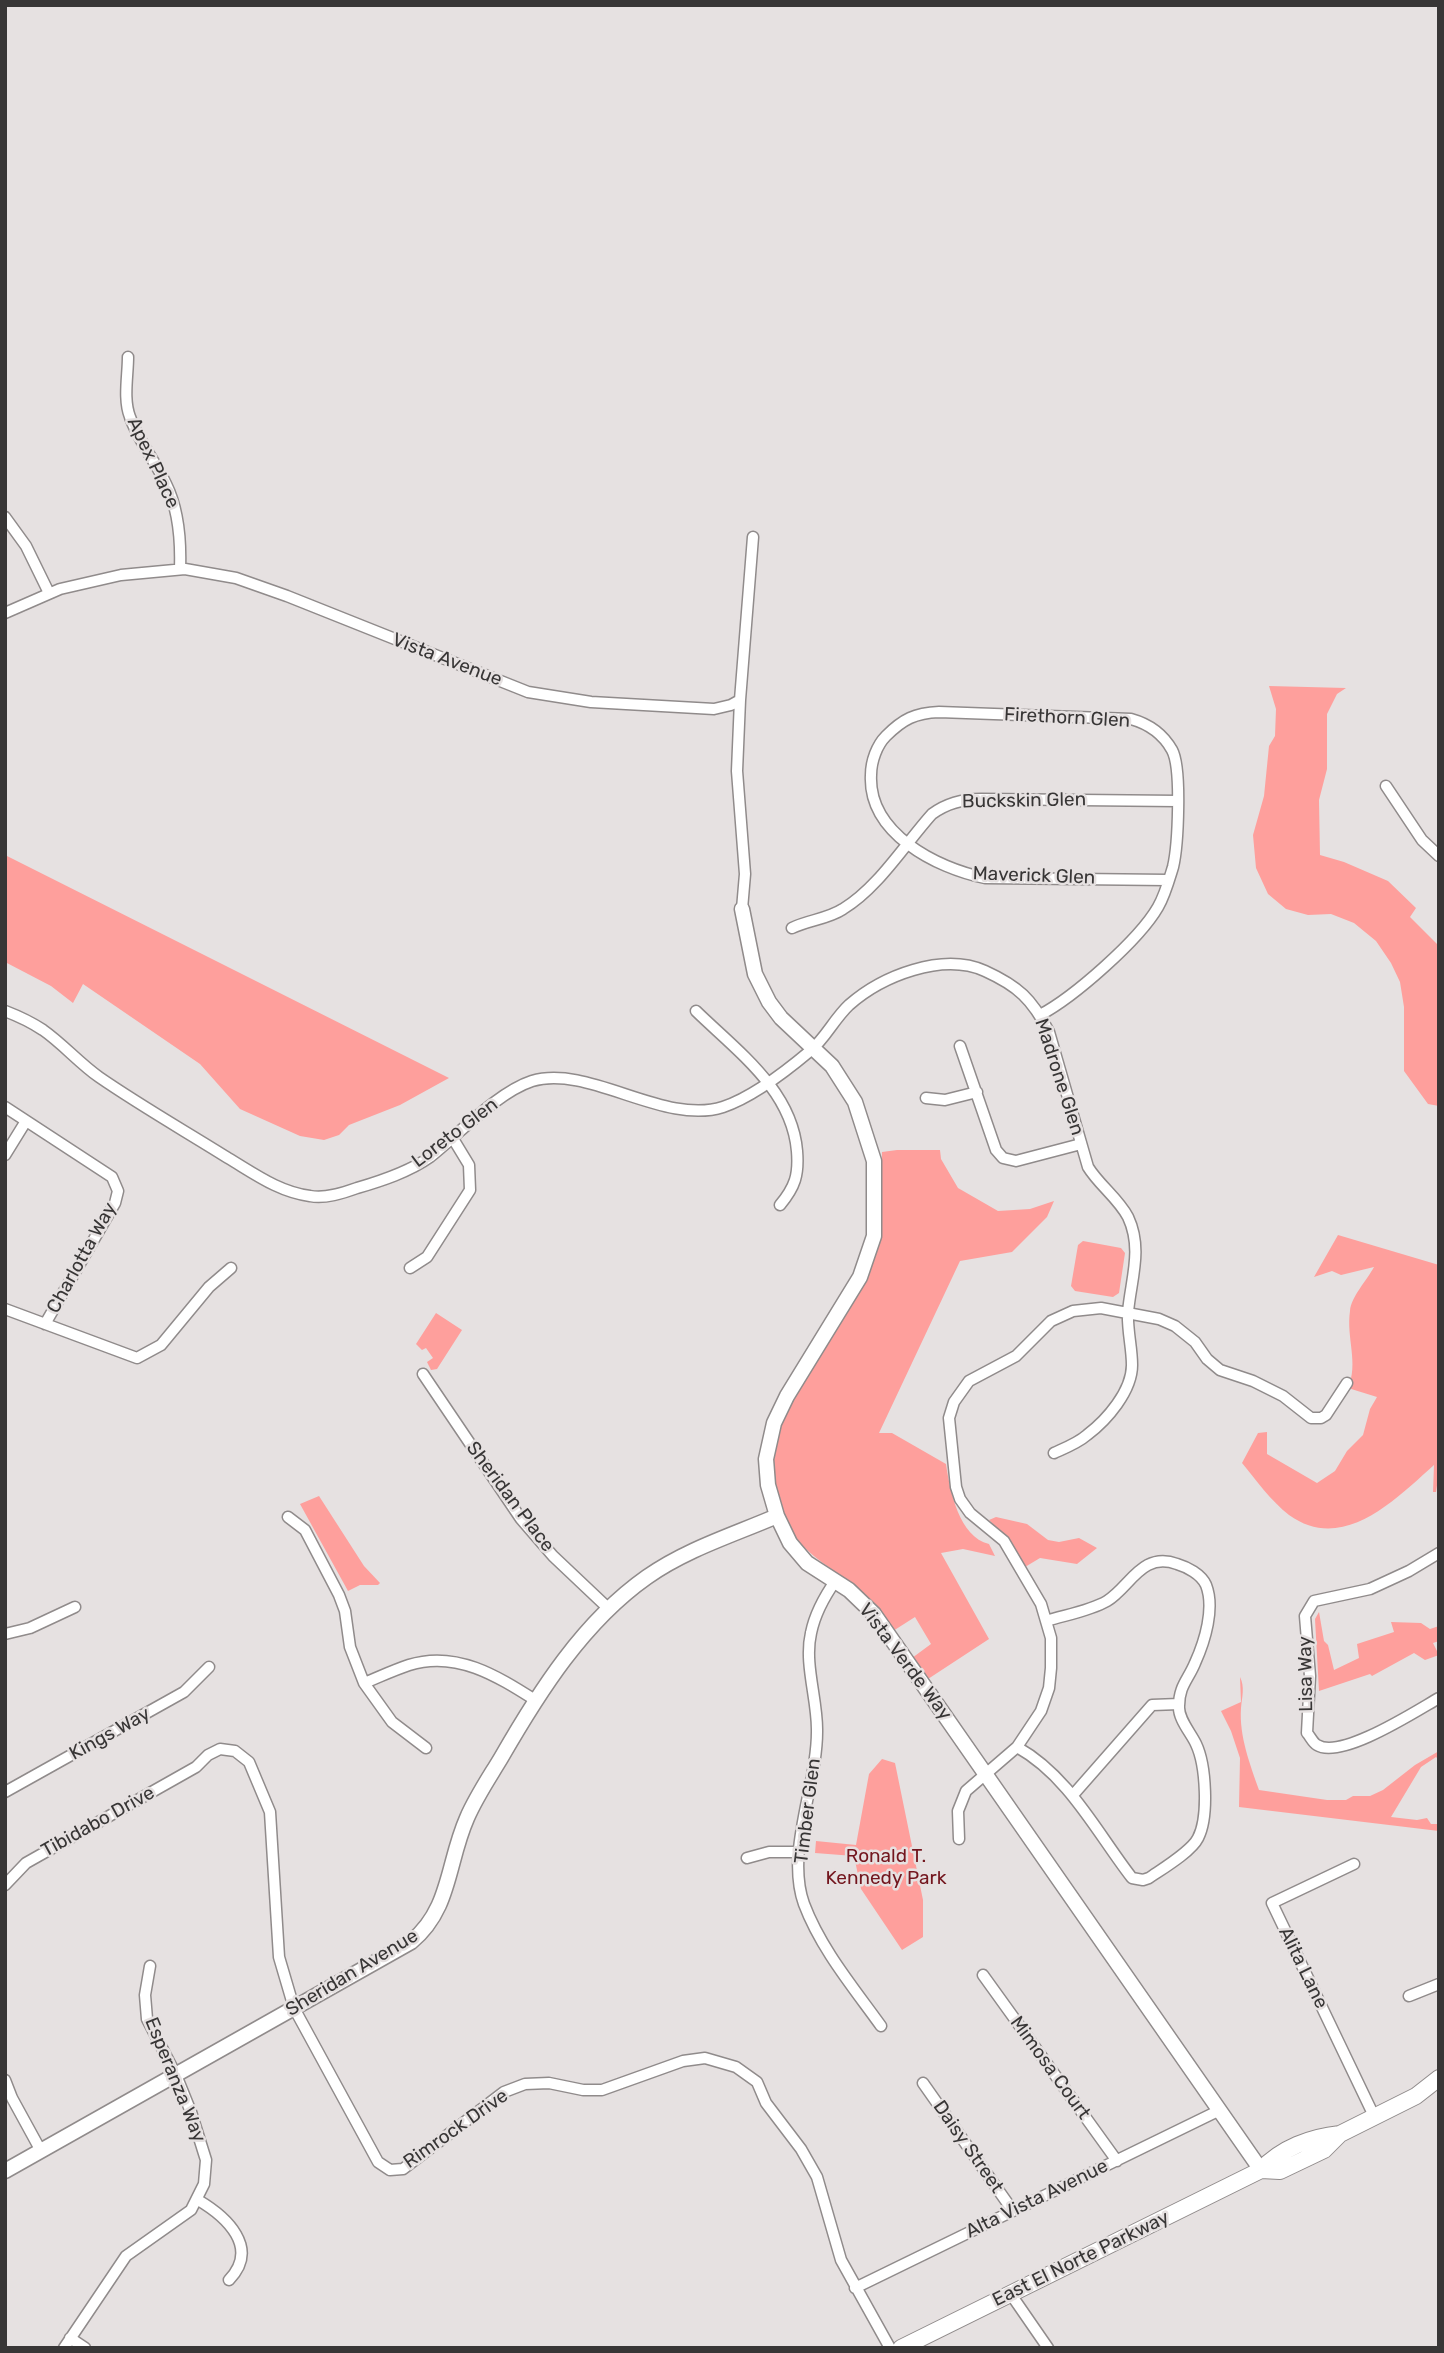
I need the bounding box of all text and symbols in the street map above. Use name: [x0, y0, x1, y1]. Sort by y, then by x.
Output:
street label: Apex Place: [122, 414, 184, 512]
street label: Vista Avenue: [389, 629, 505, 691]
street label: Firethorn Glen: [1003, 703, 1131, 733]
street label: Buckskin Glen: [962, 789, 1086, 813]
street label: Maverick Glen: [972, 862, 1096, 890]
street label: Madrone Glen: [1029, 1016, 1089, 1138]
street label: Loreto Glen: [408, 1093, 502, 1173]
street label: Charlotta Way: [42, 1199, 122, 1317]
street label: Sheridan Place: [461, 1437, 559, 1557]
street label: Vista Verde Way: [854, 1599, 956, 1725]
street label: Lisa Way: [1294, 1636, 1318, 1712]
street label: Kings Way: [66, 1703, 154, 1765]
street label: Timber Glen: [790, 1757, 826, 1865]
street label: Tibidabo Drive: [37, 1782, 159, 1862]
park label: Ronald T. Kennedy Park: [825, 1846, 947, 1890]
street label: Alita Lane: [1273, 1924, 1333, 2012]
street label: Sheridan Avenue: [282, 1925, 422, 2021]
street label: Mimosa Court: [1005, 2012, 1095, 2124]
street label: Esperanza Way: [140, 2014, 210, 2146]
street label: Rimrock Drive: [399, 2085, 513, 2173]
street label: Daisy Street: [928, 2096, 1008, 2198]
street label: Alta Vista Avenue: [962, 2155, 1112, 2243]
street label: East El Norte Parkway: [989, 2206, 1173, 2312]

